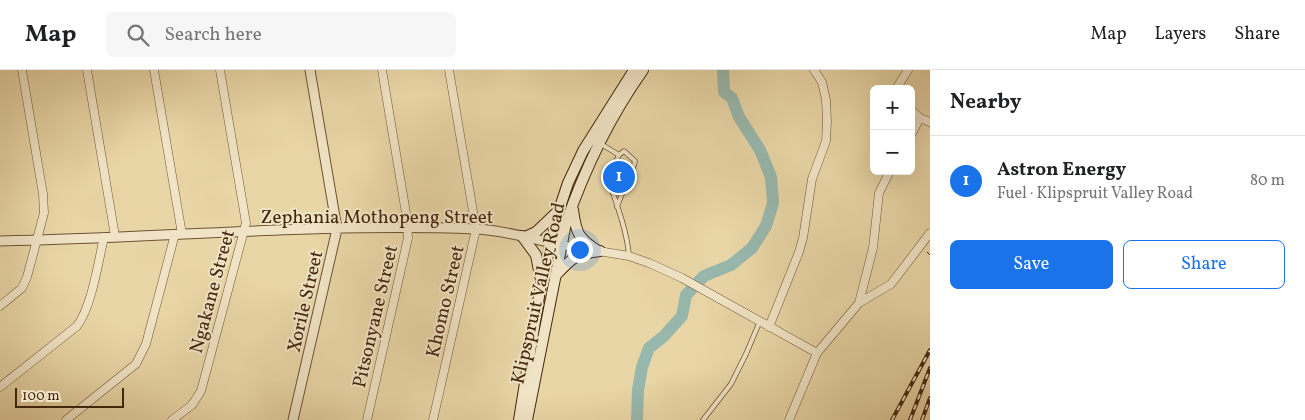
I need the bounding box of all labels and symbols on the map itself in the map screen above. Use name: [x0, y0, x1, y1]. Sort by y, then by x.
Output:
pin: 1: [603, 158, 635, 196]
street label: Klipspruit Valley Road: [505, 200, 573, 387]
street label: Zephania Mothopeng Street: [261, 205, 494, 231]
street label: Ngakane Street: [184, 226, 242, 356]
your location: [567, 237, 593, 263]
street label: Pitsonyane Street: [347, 242, 405, 390]
street label: Khomo Street: [420, 242, 472, 360]
street label: Xorile Street: [282, 248, 330, 355]
scale bar: [15, 385, 124, 408]

